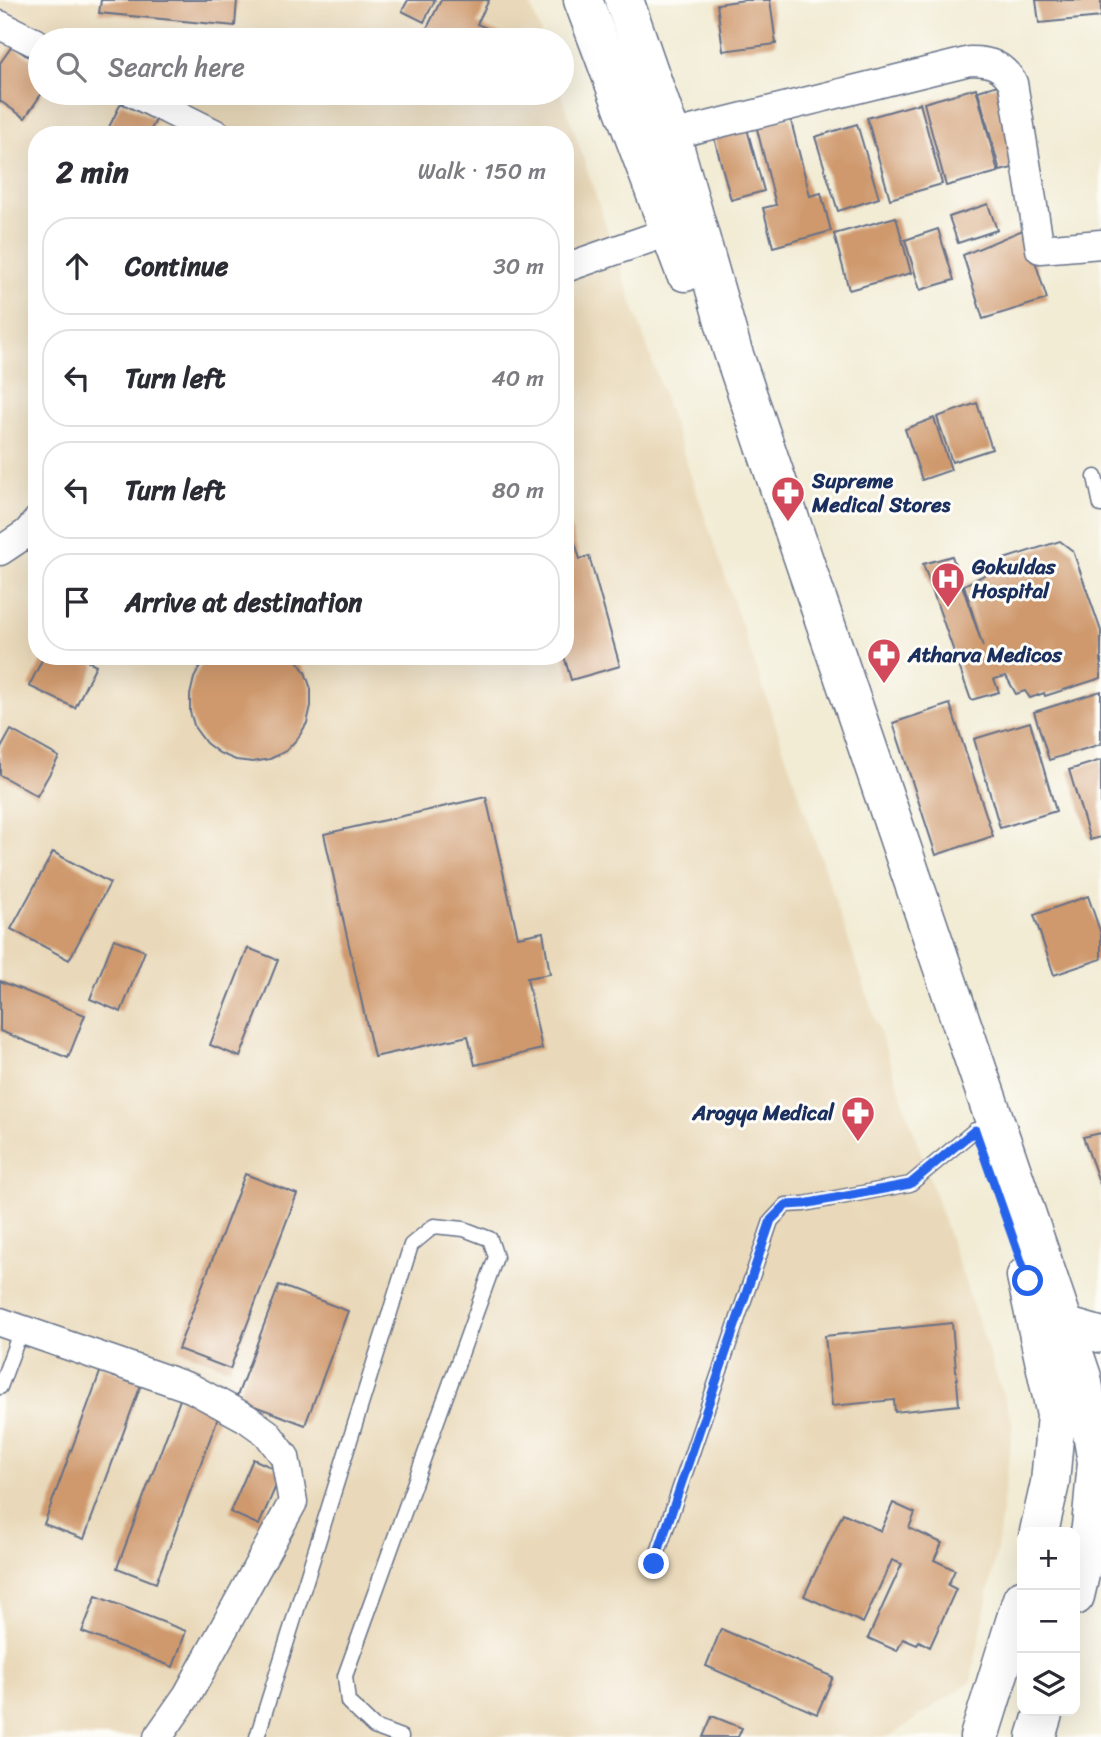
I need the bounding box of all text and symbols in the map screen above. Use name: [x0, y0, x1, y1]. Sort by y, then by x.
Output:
search box: [28, 28, 574, 105]
text: Search here: [108, 44, 245, 90]
icon: search: [52, 48, 90, 86]
text: 2 min: [56, 145, 129, 199]
text: Walk · 150 m: [418, 151, 546, 192]
text: Continue: [125, 243, 228, 289]
text: 30 m: [493, 246, 544, 287]
icon: ahead: [58, 247, 96, 285]
text: Turn left: [125, 355, 225, 401]
text: 40 m: [491, 358, 544, 399]
icon: left: [58, 359, 96, 397]
place label: Supreme Medical Stores: [811, 462, 951, 524]
text: Turn left: [125, 467, 225, 513]
text: 80 m: [492, 470, 544, 511]
icon: left: [58, 471, 96, 509]
pharmacy icon: Supreme Medical Stores: [769, 474, 807, 523]
place label: Gokuldas Hospital: [971, 548, 1057, 610]
hospital icon: Gokuldas Hospital: [929, 560, 967, 609]
text: Arrive at destination: [125, 579, 362, 625]
icon: arrive: [58, 583, 96, 621]
pharmacy icon: Atharva Medicos: [865, 636, 903, 685]
place label: Atharva Medicos: [907, 636, 1063, 674]
place label: Arogya Medical: [691, 1094, 835, 1132]
pharmacy icon: Arogya Medical: [839, 1094, 877, 1143]
route start: [1012, 1265, 1043, 1296]
map controls: [1017, 1527, 1080, 1716]
button: +: [1017, 1527, 1080, 1590]
route end: [638, 1548, 669, 1579]
button: −: [1017, 1590, 1080, 1653]
button: layers: [1017, 1653, 1080, 1716]

